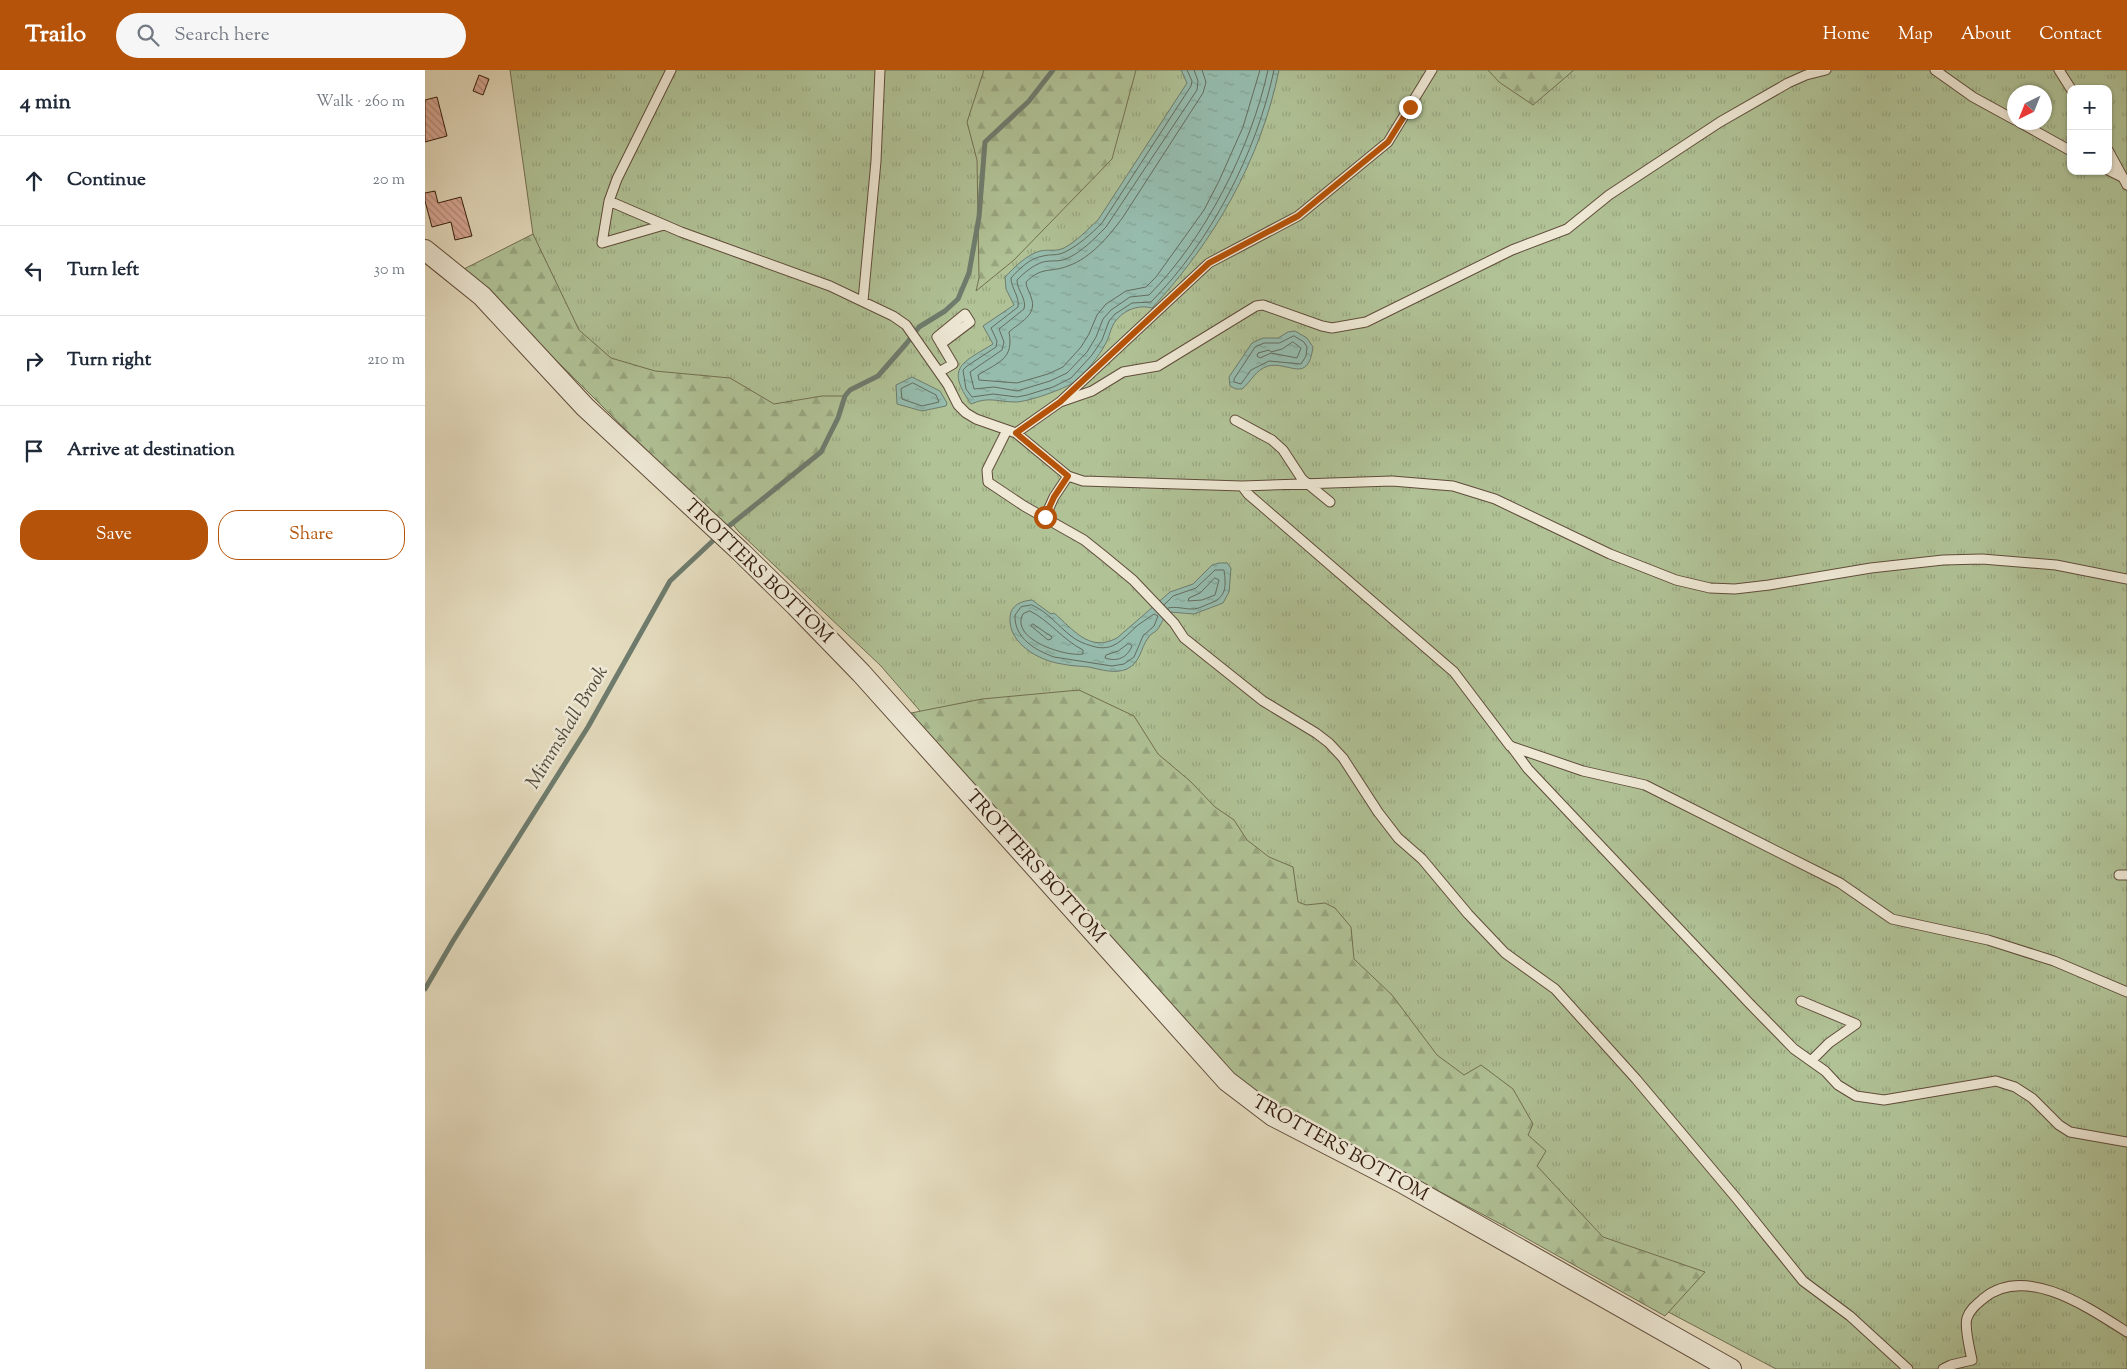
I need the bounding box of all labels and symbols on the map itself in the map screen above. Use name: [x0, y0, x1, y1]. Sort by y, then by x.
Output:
north arrow: [2007, 85, 2052, 130]
route end: [1399, 96, 1422, 119]
street label: TROTTERS BOTTOM: [677, 494, 839, 651]
route start: [1034, 506, 1057, 529]
water label: Mimmshall Brook: [520, 661, 616, 795]
street label: TROTTERS BOTTOM: [959, 784, 1112, 950]
street label: TROTTERS BOTTOM: [1247, 1089, 1434, 1209]

